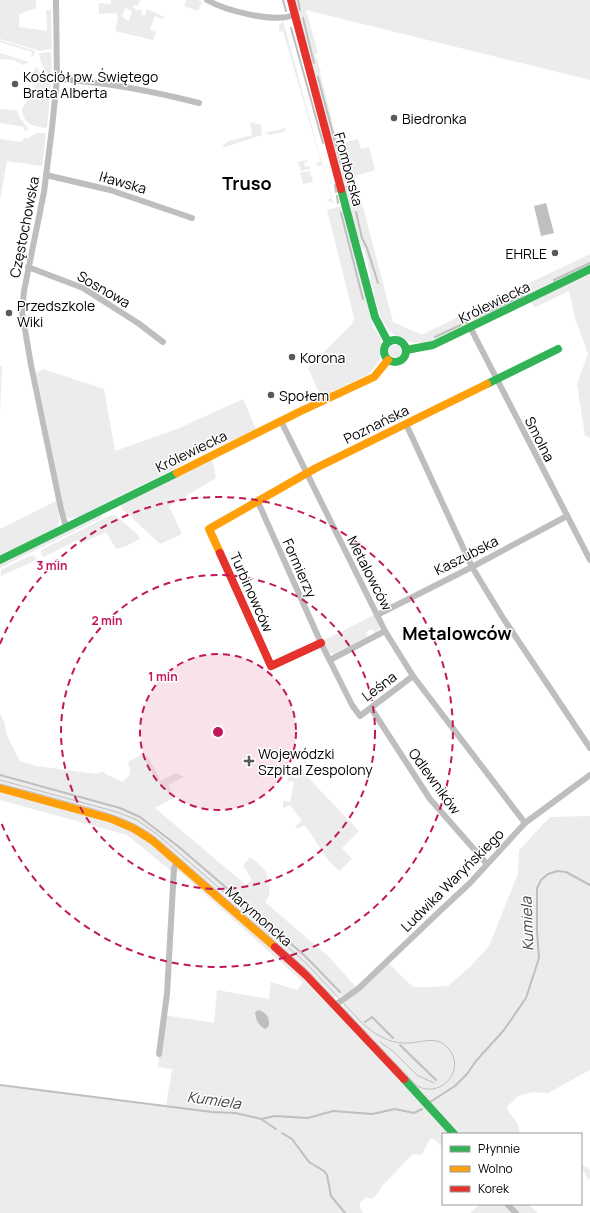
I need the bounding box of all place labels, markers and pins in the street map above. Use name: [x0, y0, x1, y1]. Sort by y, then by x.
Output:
place label: Kościół pw. Świętego Brata Alberta: [23, 67, 158, 102]
marker: Kościół pw. Świętego Brata Alberta: [10, 79, 20, 89]
place label: Biedronka: [402, 109, 467, 128]
marker: Biedronka: [389, 113, 399, 123]
place label: EHRLE: [505, 244, 547, 263]
marker: EHRLE: [550, 248, 560, 258]
place label: Przedszkole Wiki: [17, 296, 95, 331]
marker: Przedszkole Wiki: [4, 308, 14, 318]
place label: Korona: [300, 348, 345, 367]
marker: Korona: [287, 352, 297, 362]
place label: Społem: [279, 386, 329, 405]
marker: Społem: [266, 390, 276, 400]
centre of rings: [211, 725, 225, 739]
place label: Wojewódzki Szpital Zespolony: [258, 744, 373, 779]
marker: Wojewódzki Szpital Zespolony: [243, 755, 255, 767]

